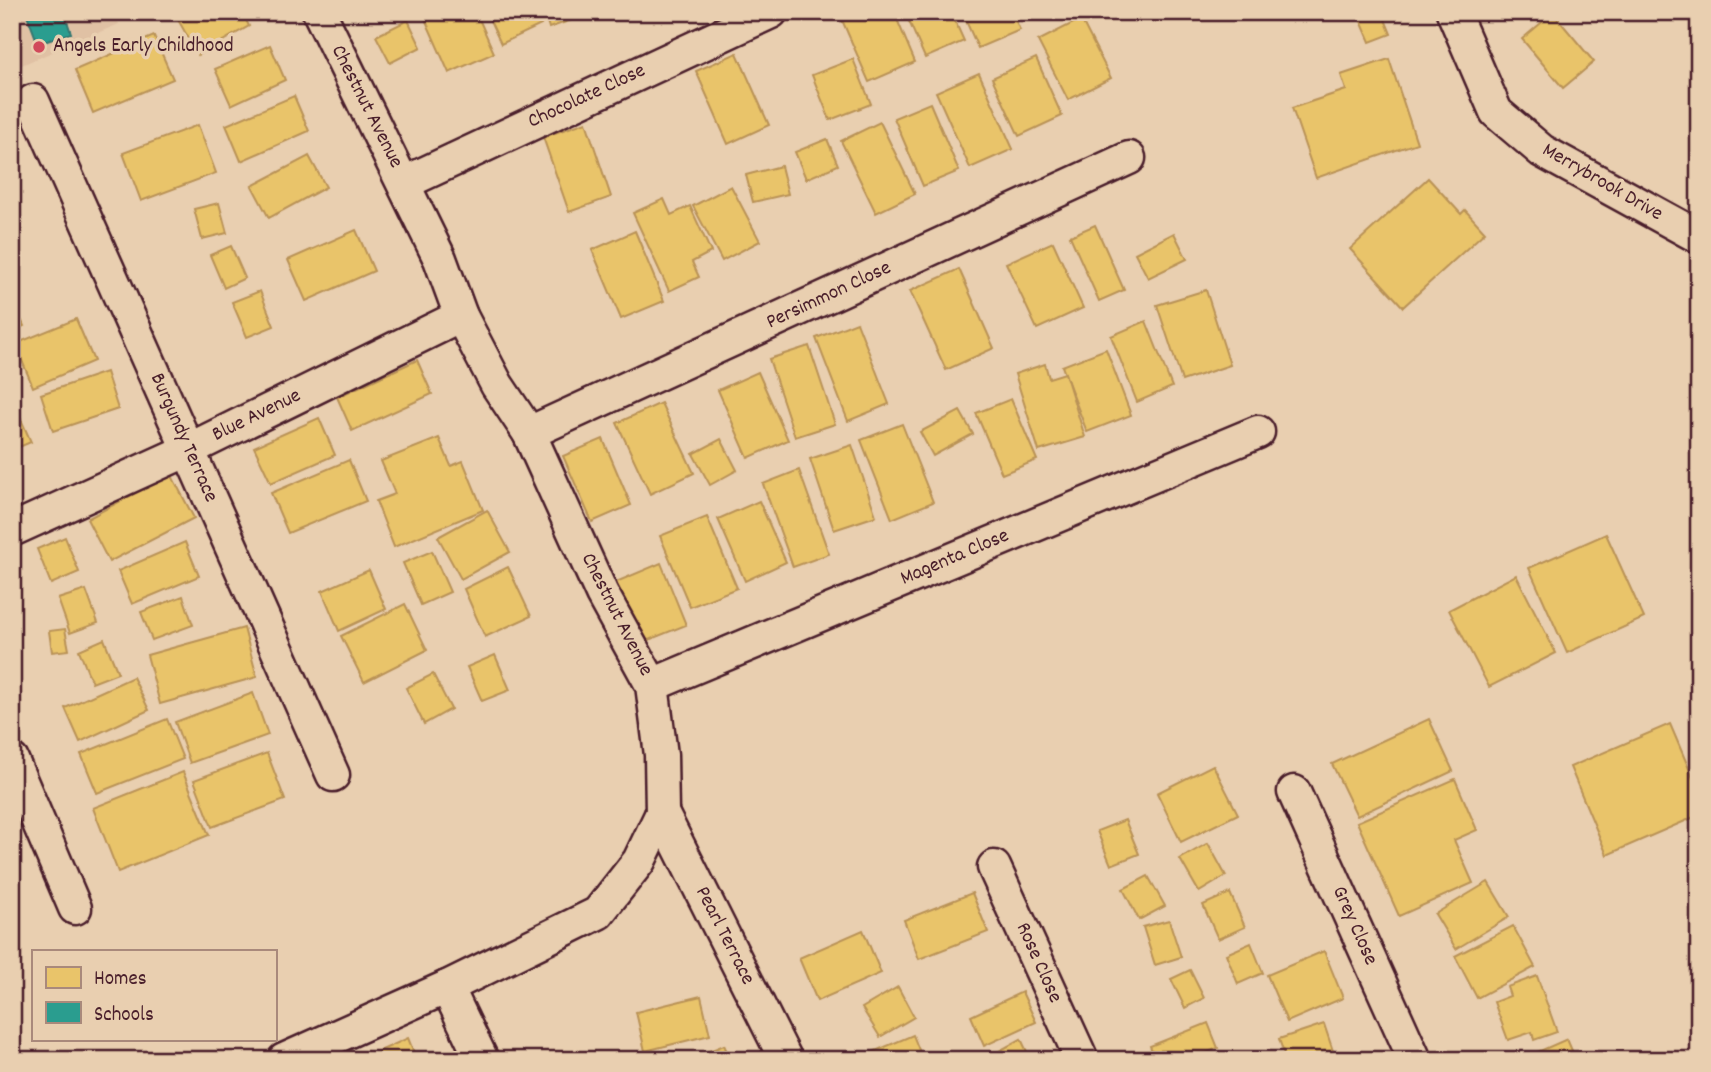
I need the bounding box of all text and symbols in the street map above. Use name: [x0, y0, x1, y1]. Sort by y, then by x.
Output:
place label: Angels Early Childhood: [53, 32, 234, 62]
marker: Angels Early Childhood: [31, 39, 47, 55]
street label: Chestnut Avenue: [322, 40, 410, 174]
street label: Chocolate Close: [523, 57, 651, 137]
street label: Merrybrook Drive: [1536, 136, 1668, 230]
street label: Persimmon Close: [762, 254, 896, 338]
street label: Burgundy Terrace: [141, 369, 225, 507]
street label: Blue Avenue: [207, 382, 307, 450]
street label: Magenta Close: [896, 522, 1014, 594]
street label: Chestnut Avenue: [572, 548, 660, 682]
street label: Pearl Terrace: [686, 882, 762, 990]
street label: Grey Close: [1323, 882, 1385, 970]
street label: Rose Close: [1007, 918, 1069, 1008]
legend: [32, 950, 276, 1040]
text: Homes: [94, 965, 147, 995]
text: Schools: [94, 1001, 154, 1031]

